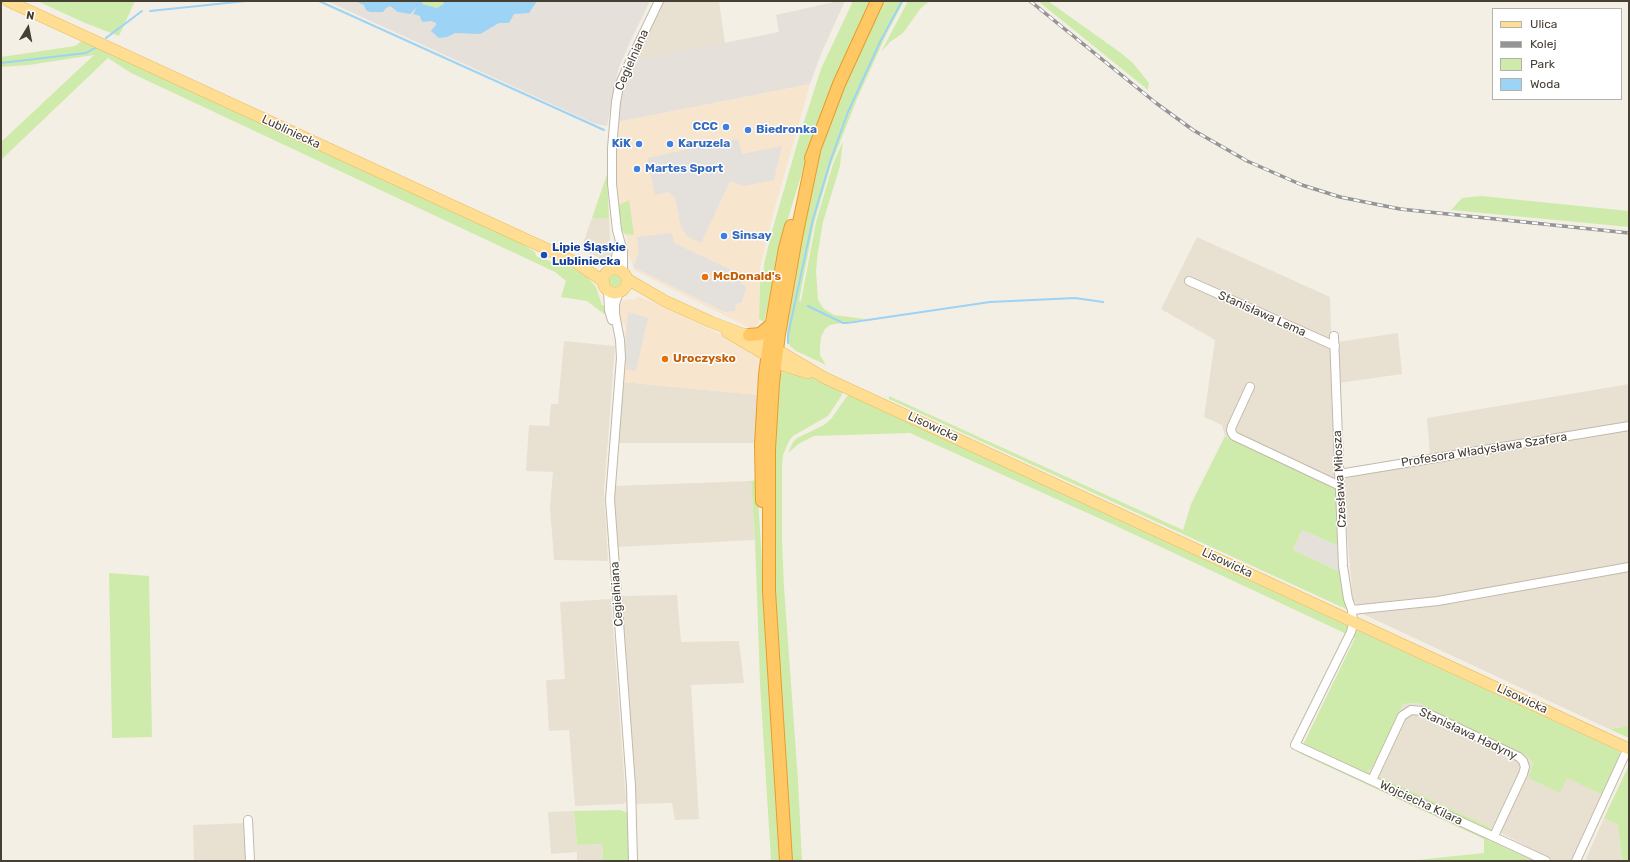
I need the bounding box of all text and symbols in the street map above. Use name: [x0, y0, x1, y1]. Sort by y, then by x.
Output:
north arrow: [8, 8, 48, 48]
legend: [1492, 8, 1622, 100]
text: N: [25, 9, 35, 23]
text: Ulica: [1530, 17, 1557, 31]
street label: Cegielniana: [612, 27, 652, 93]
text: Kolej: [1530, 37, 1556, 51]
text: Park: [1530, 57, 1555, 71]
text: Woda: [1530, 77, 1560, 91]
street label: Lubliniecka: [259, 112, 323, 152]
place label: CCC: [693, 120, 718, 134]
marker: CCC: [721, 122, 731, 132]
place label: Biedronka: [756, 123, 817, 137]
marker: Biedronka: [743, 125, 753, 135]
place label: KiK: [612, 137, 631, 151]
place label: Karuzela: [678, 137, 730, 151]
marker: KiK: [634, 139, 644, 149]
marker: Karuzela: [665, 139, 675, 149]
place label: Martes Sport: [645, 162, 723, 176]
marker: Martes Sport: [632, 164, 642, 174]
place label: Sinsay: [732, 229, 772, 243]
marker: Sinsay: [719, 231, 729, 241]
place label: Lipie Śląskie Lubliniecka: [552, 241, 626, 269]
marker: Lipie Śląskie Lubliniecka: [539, 250, 549, 260]
place label: McDonald's: [713, 270, 781, 284]
marker: McDonald's: [700, 272, 710, 282]
street label: Stanisława Lema: [1216, 288, 1308, 340]
place label: Uroczysko: [673, 352, 736, 366]
marker: Uroczysko: [660, 354, 670, 364]
street label: Lisowicka: [905, 409, 961, 445]
street label: Czesława Miłosza: [1330, 430, 1350, 528]
street label: Profesora Władysława Szafera: [1400, 430, 1568, 470]
street label: Lisowicka: [1199, 545, 1255, 581]
street label: Cegielniana: [608, 561, 626, 627]
street label: Lisowicka: [1494, 681, 1550, 717]
street label: Stanisława Hadyny: [1417, 705, 1519, 763]
street label: Wojciecha Kilara: [1377, 778, 1465, 828]

